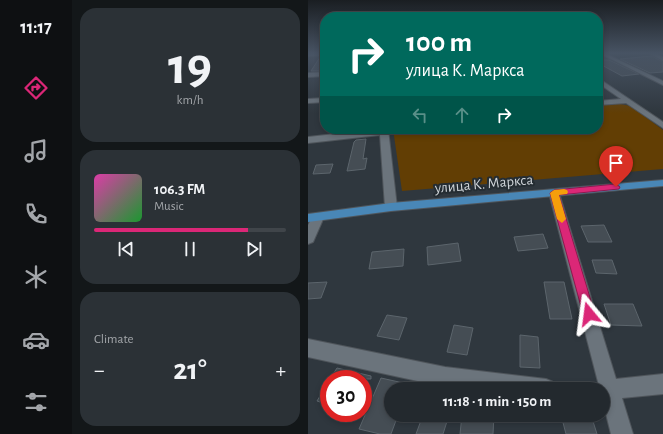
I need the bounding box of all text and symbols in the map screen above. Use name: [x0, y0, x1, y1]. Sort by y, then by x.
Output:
text: 11:17: [20, 19, 52, 37]
icon: right: [340, 28, 392, 80]
text: 100 m: [406, 29, 472, 57]
text: 19: [168, 41, 212, 93]
text: улица К. Маркса: [406, 62, 524, 80]
icon: directions: [22, 74, 50, 102]
text: km/h: [177, 94, 203, 107]
icon: left: [409, 104, 431, 126]
icon: ahead: [451, 104, 473, 126]
icon: right: [493, 104, 515, 126]
icon: music: [22, 137, 50, 165]
pin: [599, 146, 633, 187]
icon: arrive: [605, 152, 627, 174]
street label: улица К. Маркса: [433, 172, 534, 196]
text: 106.3 FM: [154, 182, 205, 197]
icon: phone: [22, 200, 50, 228]
text: Music: [154, 200, 184, 213]
icon: previous: [115, 238, 137, 260]
icon: pause: [179, 238, 201, 260]
icon: next: [243, 238, 265, 260]
icon: climate: [22, 263, 50, 291]
position arrow: [568, 293, 610, 335]
icon: car: [22, 326, 50, 354]
text: Climate: [94, 333, 133, 346]
text: 21°: [173, 355, 207, 385]
text: −: [94, 359, 105, 381]
text: +: [275, 359, 286, 381]
speed limit sign: 30: [320, 370, 372, 422]
icon: filters: [22, 388, 50, 416]
text: 11:18 · 1 min · 150 m: [443, 394, 551, 409]

